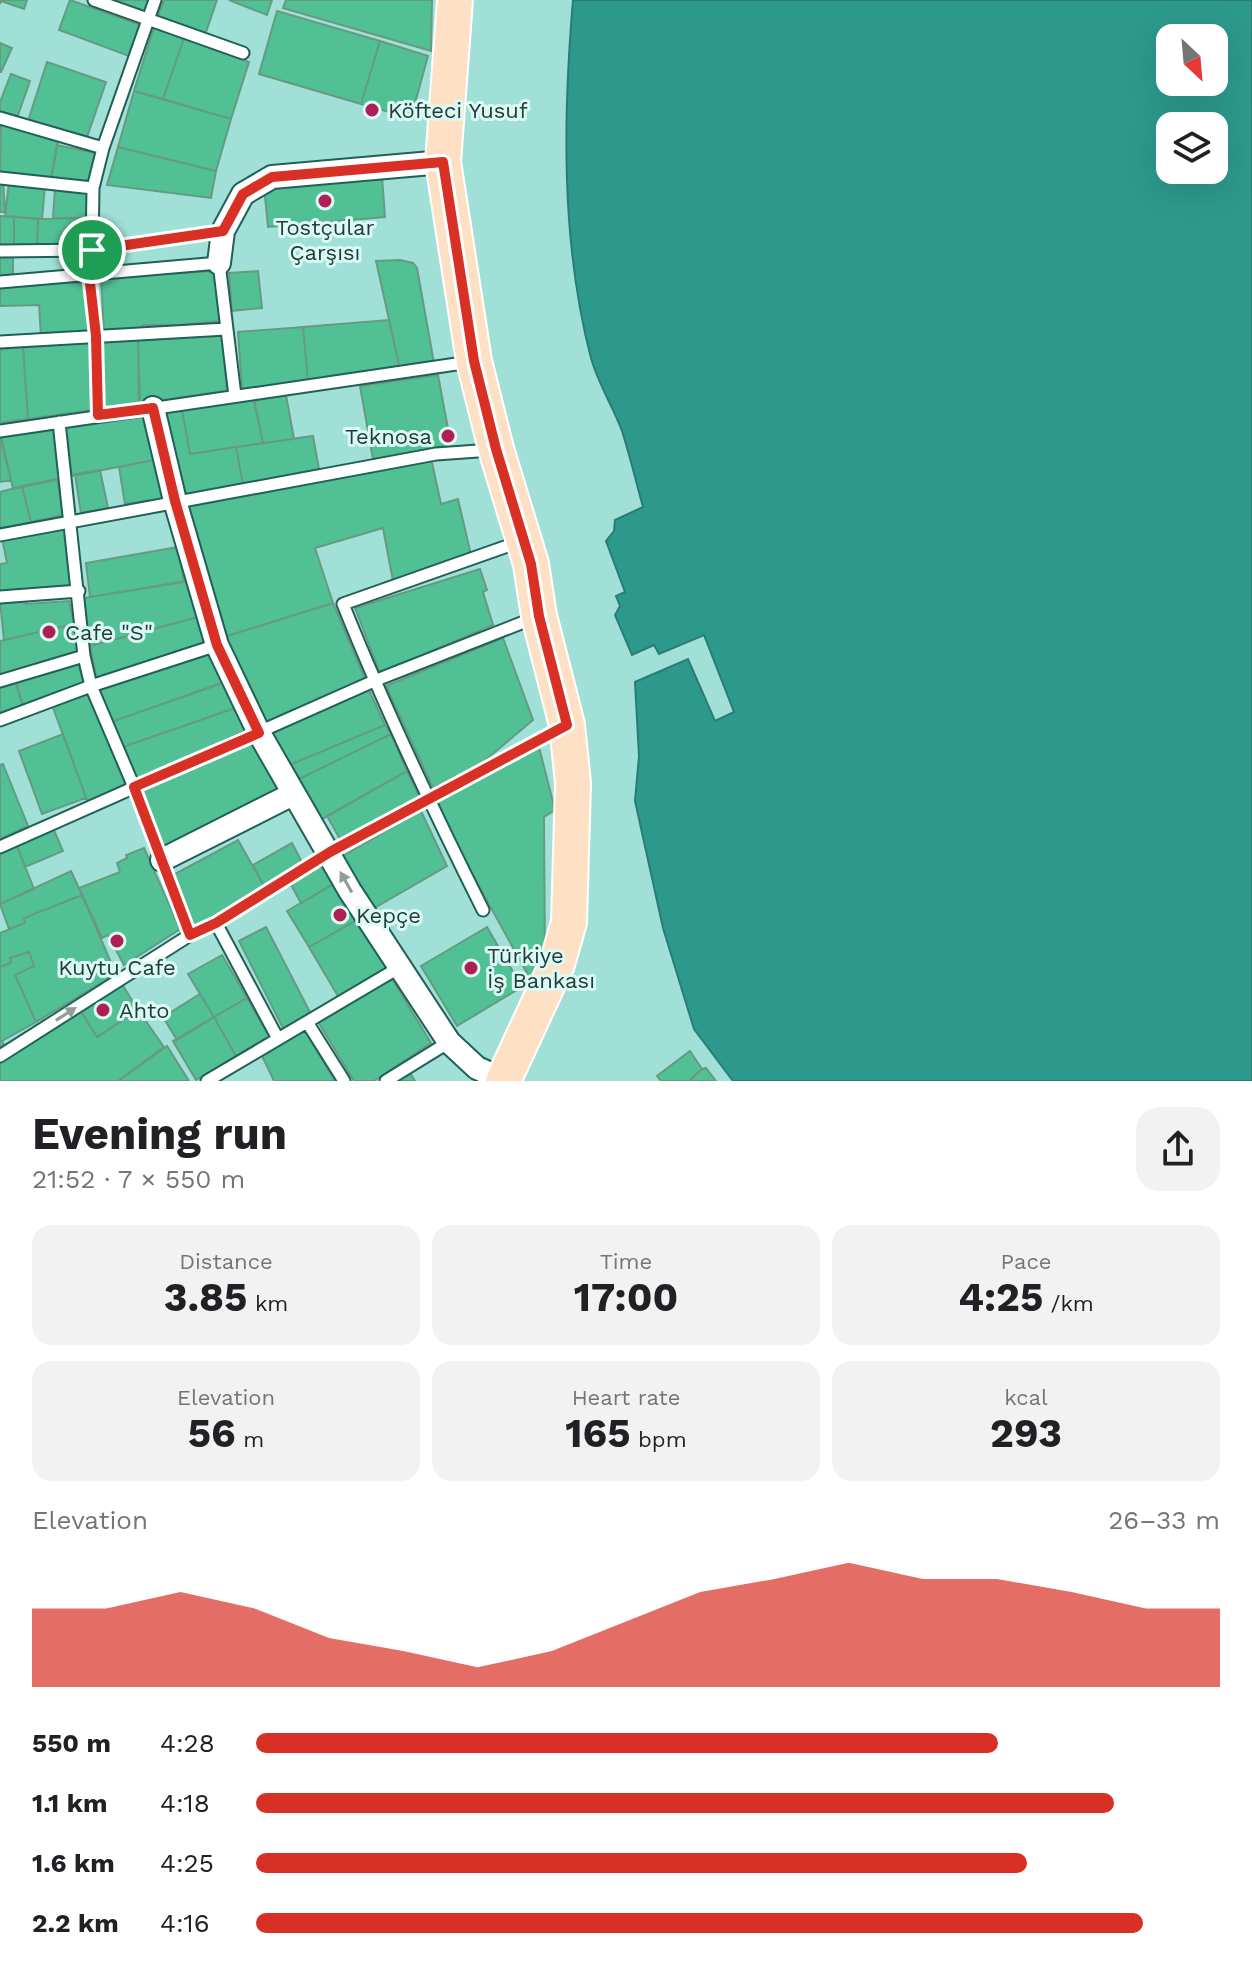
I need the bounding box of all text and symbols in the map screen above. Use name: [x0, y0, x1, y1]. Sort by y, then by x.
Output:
north arrow: [1156, 24, 1228, 96]
map controls: [1156, 24, 1228, 184]
place label: Köfteci Yusuf: [388, 98, 528, 123]
marker: Köfteci Yusuf: [363, 101, 381, 119]
button: layers: [1156, 112, 1228, 184]
marker: Tostçular Çarşısı: [316, 192, 334, 210]
place label: Tostçular Çarşısı: [276, 215, 374, 265]
pin: [58, 216, 126, 284]
icon: arrive: [70, 228, 114, 272]
place label: Teknosa: [345, 424, 432, 449]
marker: Teknosa: [439, 427, 457, 445]
place label: Cafe "S": [65, 620, 153, 645]
marker: Cafe "S": [40, 623, 58, 641]
one-way arrow: [339, 871, 353, 894]
place label: Kepçe: [356, 903, 421, 928]
marker: Kepçe: [331, 906, 349, 924]
marker: Kuytu Cafe: [108, 932, 126, 950]
place label: Türkiye İş Bankası: [487, 943, 595, 993]
place label: Kuytu Cafe: [58, 955, 176, 980]
marker: Türkiye İş Bankası: [462, 959, 480, 977]
place label: Ahto: [119, 998, 169, 1023]
marker: Ahto: [94, 1001, 112, 1019]
one-way arrow: [55, 1008, 77, 1022]
button: share: [1136, 1107, 1220, 1191]
text: Evening run: [32, 1108, 287, 1160]
text: 21:52 · 7 × 550 m: [32, 1164, 245, 1194]
text: Distance: [179, 1249, 273, 1274]
text: Time: [600, 1249, 652, 1274]
text: Pace: [1001, 1249, 1051, 1274]
text: 3.85: [164, 1274, 247, 1321]
text: 17:00: [574, 1274, 678, 1321]
text: 4:25: [958, 1274, 1043, 1321]
text: km: [247, 1291, 288, 1316]
text: /km: [1043, 1291, 1094, 1316]
text: Elevation: [177, 1385, 275, 1410]
text: Heart rate: [572, 1385, 680, 1410]
text: kcal: [1004, 1385, 1048, 1410]
text: 56: [188, 1410, 236, 1457]
text: 165: [565, 1410, 631, 1457]
text: 293: [990, 1410, 1062, 1457]
text: m: [236, 1427, 264, 1452]
text: bpm: [631, 1427, 687, 1452]
text: Elevation: [32, 1505, 148, 1535]
text: 26–33 m: [1108, 1505, 1220, 1535]
text: 550 m: [32, 1728, 111, 1758]
text: 4:28: [160, 1728, 215, 1758]
text: 1.1 km: [32, 1788, 107, 1818]
text: 4:18: [160, 1788, 210, 1818]
text: 1.6 km: [32, 1848, 115, 1878]
text: 4:25: [160, 1848, 214, 1878]
text: 2.2 km: [32, 1908, 119, 1938]
text: 4:16: [160, 1908, 210, 1938]

